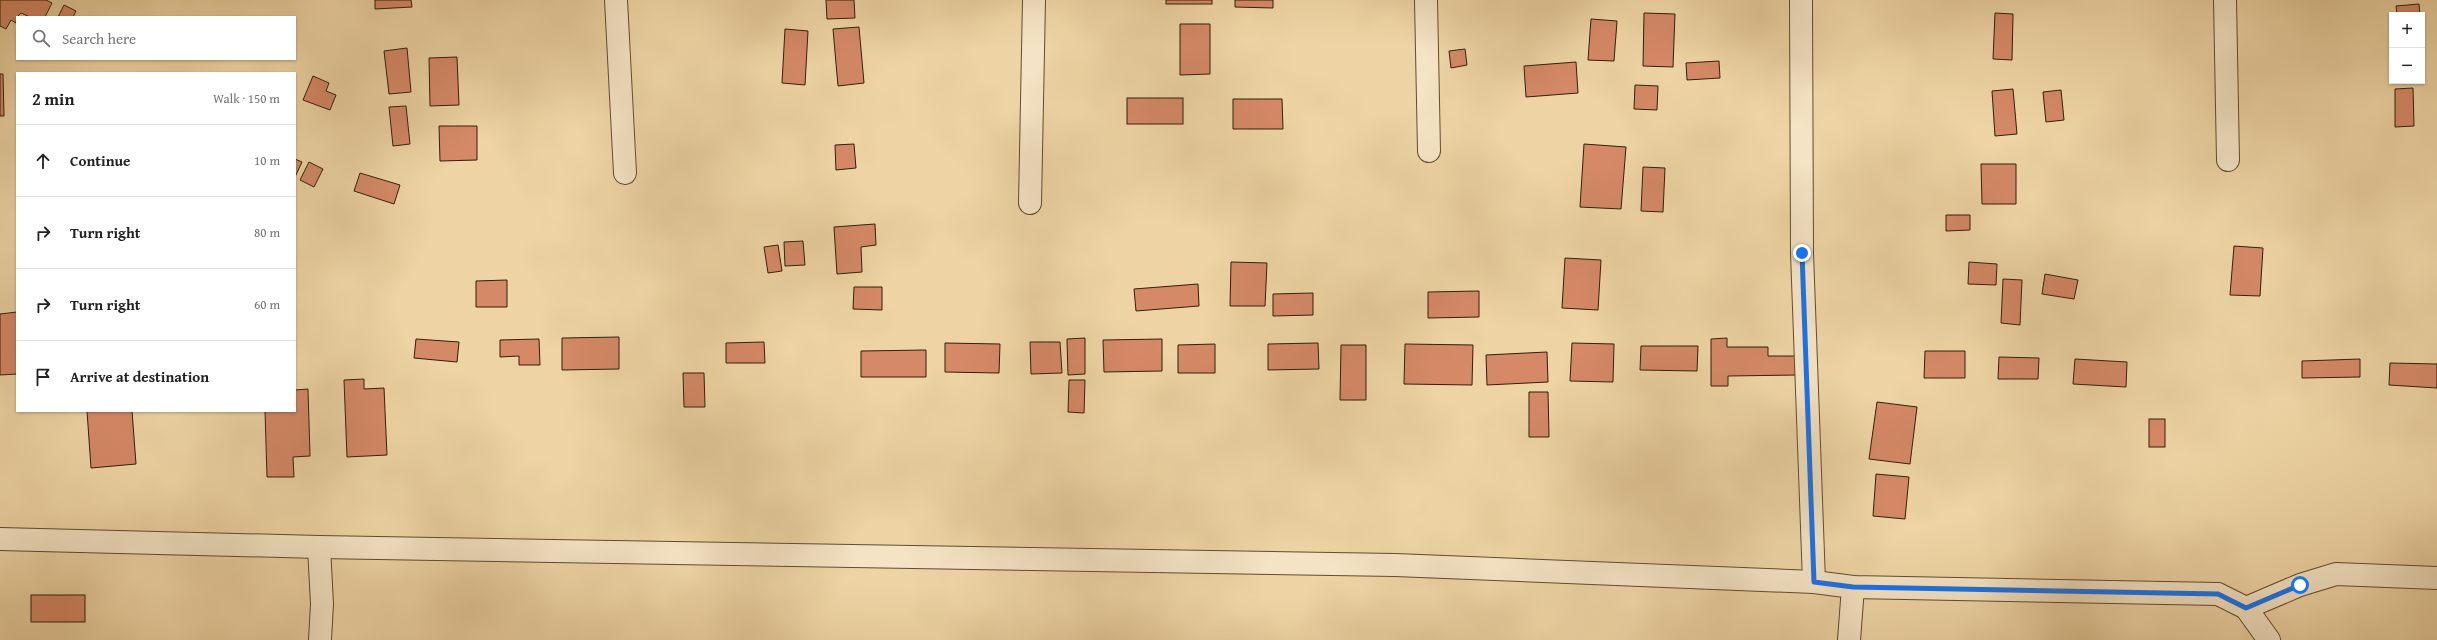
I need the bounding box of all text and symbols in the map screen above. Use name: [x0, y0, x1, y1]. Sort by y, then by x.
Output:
map controls: [2389, 12, 2425, 84]
button: +: [2389, 12, 2425, 48]
search box: [16, 16, 296, 60]
icon: search: [30, 27, 52, 49]
text: Search here: [62, 28, 136, 49]
button: −: [2389, 48, 2425, 84]
text: 2 min: [32, 86, 74, 111]
text: Walk · 150 m: [213, 89, 280, 108]
icon: ahead: [32, 150, 54, 172]
text: Continue: [70, 150, 131, 171]
text: 10 m: [254, 151, 280, 170]
icon: right: [32, 222, 54, 244]
text: Turn right: [70, 222, 141, 243]
text: 80 m: [254, 223, 280, 242]
route end: [1793, 244, 1811, 262]
icon: right: [32, 294, 54, 316]
text: Turn right: [70, 294, 141, 315]
text: 60 m: [254, 295, 280, 314]
icon: arrive: [32, 366, 54, 388]
text: Arrive at destination: [70, 366, 209, 387]
route start: [2291, 576, 2309, 594]

